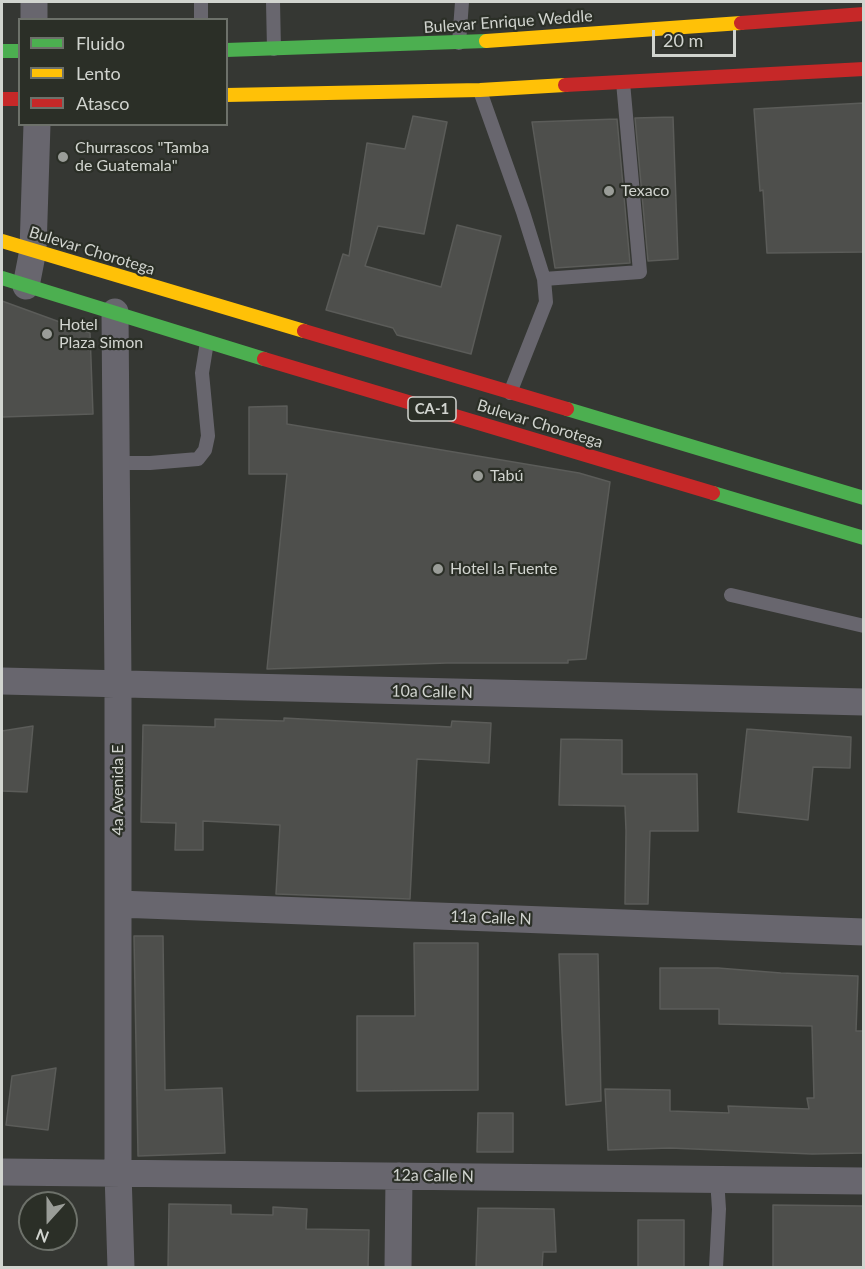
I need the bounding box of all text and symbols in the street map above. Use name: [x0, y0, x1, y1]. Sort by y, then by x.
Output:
street label: Bulevar Enrique Weddle: [423, 7, 593, 37]
legend: [18, 18, 228, 126]
scale bar: [655, 18, 739, 56]
text: 20 m: [663, 29, 703, 51]
text: Fluido: [76, 32, 125, 54]
text: Lento: [76, 62, 121, 84]
text: Atasco: [76, 92, 129, 114]
place label: Churrascos "Tamba de Guatemala": [75, 138, 209, 176]
marker: Churrascos "Tamba de Guatemala": [56, 150, 70, 164]
place label: Texaco: [621, 181, 669, 201]
marker: Texaco: [602, 184, 616, 198]
street label: Bulevar Chorotega: [27, 223, 157, 279]
place label: Hotel Plaza Simon: [59, 315, 143, 353]
marker: Hotel Plaza Simon: [40, 327, 54, 341]
street label: Bulevar Chorotega: [475, 396, 605, 452]
road number: CA-1: [408, 397, 456, 421]
place label: Tabú: [490, 466, 523, 486]
marker: Tabú: [471, 469, 485, 483]
place label: Hotel la Fuente: [450, 559, 558, 579]
marker: Hotel la Fuente: [431, 562, 445, 576]
street label: 10a Calle N: [391, 682, 473, 702]
street label: 4a Avenida E: [108, 744, 128, 836]
street label: 11a Calle N: [450, 907, 532, 929]
street label: 12a Calle N: [392, 1166, 474, 1186]
north arrow: [18, 1191, 78, 1251]
text: N: [33, 1225, 51, 1247]

